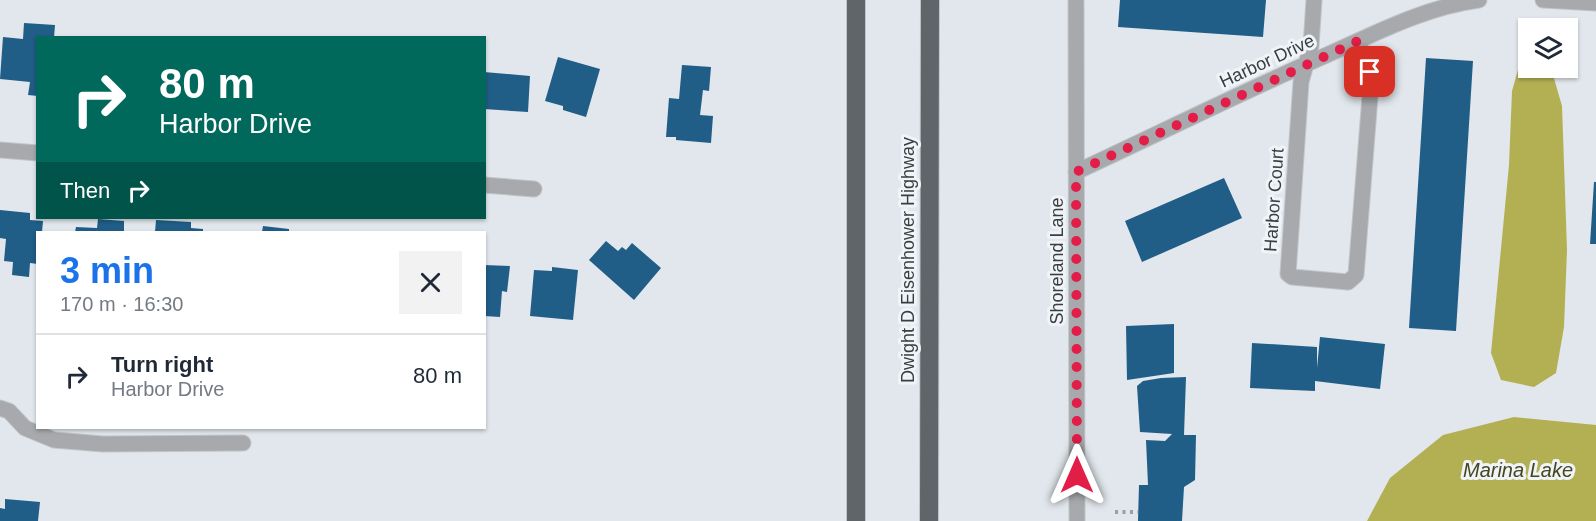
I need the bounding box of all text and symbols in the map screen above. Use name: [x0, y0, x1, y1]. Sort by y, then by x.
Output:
map controls: [1518, 18, 1578, 78]
button: layers: [1518, 18, 1578, 78]
street label: Harbor Drive: [1217, 30, 1317, 92]
pin: [1344, 46, 1395, 97]
icon: arrive: [1353, 55, 1386, 88]
icon: right: [60, 60, 138, 138]
text: 80 m: [159, 60, 255, 107]
text: Harbor Drive: [159, 109, 312, 139]
street label: Dwight D Eisenhower Highway: [898, 137, 918, 383]
street label: Harbor Court: [1260, 147, 1288, 253]
icon: right: [122, 174, 155, 207]
text: Then: [60, 178, 110, 203]
street label: Shoreland Lane: [1047, 197, 1067, 325]
text: 3 min: [60, 250, 154, 291]
button: close: [399, 251, 462, 314]
text: 170 m · 16:30: [60, 293, 183, 315]
text: Turn right: [111, 352, 213, 377]
icon: right: [60, 360, 93, 393]
text: 80 m: [413, 363, 462, 388]
text: Harbor Drive: [111, 378, 224, 400]
position arrow: [1045, 443, 1109, 507]
water label: Marina Lake: [1463, 459, 1573, 481]

